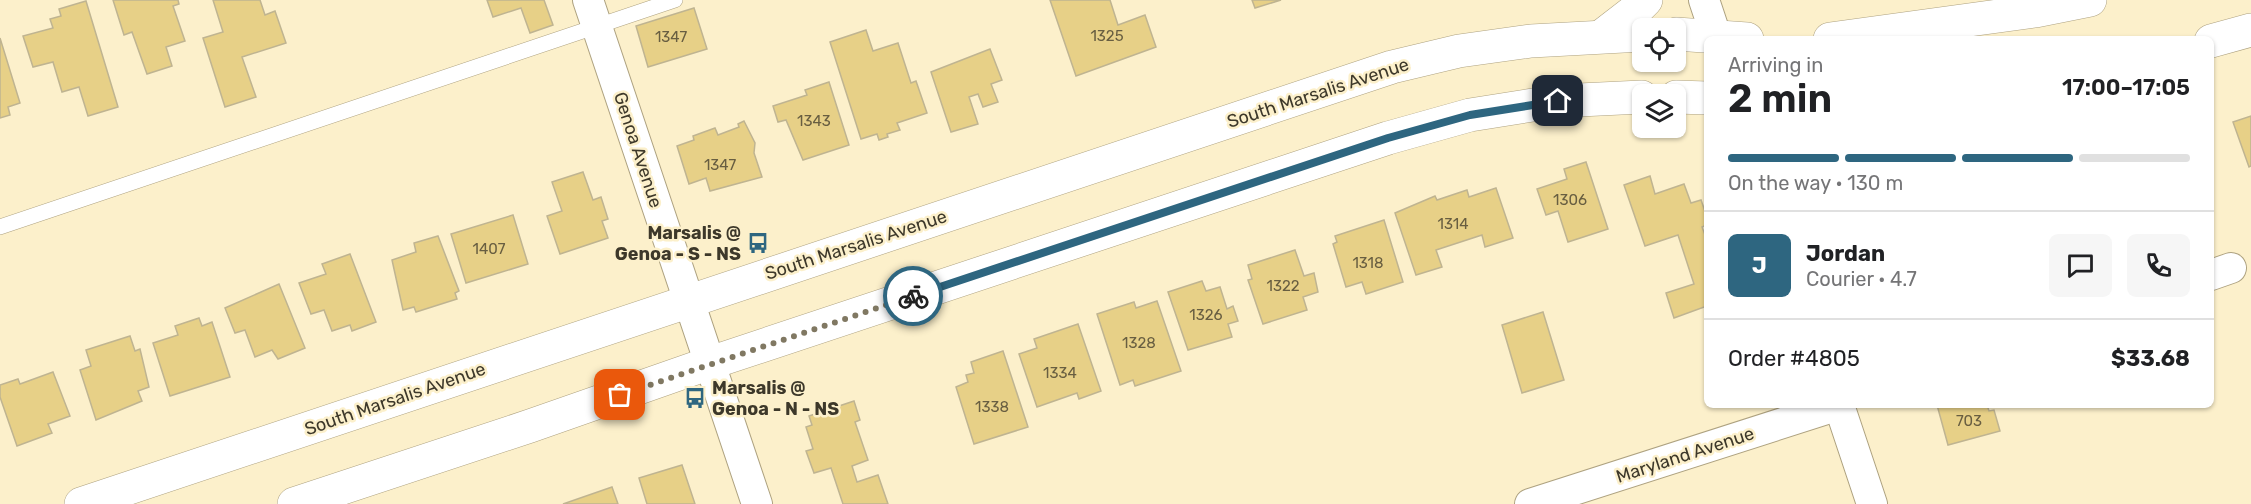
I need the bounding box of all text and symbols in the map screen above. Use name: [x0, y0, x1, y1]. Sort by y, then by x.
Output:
map controls: [1632, 18, 1686, 138]
button: locate: [1632, 18, 1686, 72]
house number: 1325: [1090, 27, 1124, 45]
house number: 1347: [655, 28, 687, 46]
street label: South Marsalis Avenue: [1224, 53, 1412, 133]
text: Arriving in: [1728, 53, 1823, 77]
text: 17:00–17:05: [2062, 74, 2190, 101]
pin: [1532, 75, 1583, 126]
text: 2 min: [1728, 76, 1832, 122]
icon: home: [1541, 84, 1574, 117]
button: layers: [1632, 84, 1686, 138]
street label: Genoa Avenue: [609, 89, 667, 211]
house number: 1343: [797, 112, 831, 130]
house number: 1347: [704, 156, 736, 174]
text: On the way · 130 m: [1728, 171, 1903, 195]
house number: 1306: [1553, 191, 1587, 209]
street label: South Marsalis Avenue: [762, 205, 950, 285]
house number: 1314: [1438, 215, 1468, 233]
place label: Marsalis @ Genoa - S - NS: [615, 222, 741, 265]
bus stop icon: Marsalis @ Genoa - S - NS: [746, 231, 770, 255]
button: chat: [2049, 234, 2112, 297]
button: phone: [2127, 234, 2190, 297]
house number: 1407: [473, 240, 506, 258]
text: Jordan: [1806, 240, 1885, 267]
text: J: [1752, 252, 1767, 279]
house number: 1318: [1352, 254, 1384, 272]
courier: [883, 266, 943, 326]
text: Courier · 4.7: [1806, 267, 1917, 291]
house number: 1322: [1266, 277, 1300, 295]
icon: bike: [897, 280, 930, 313]
house number: 1326: [1189, 306, 1223, 324]
house number: 1328: [1122, 334, 1156, 352]
text: Order #4805: [1728, 345, 1860, 372]
text: $33.68: [2111, 345, 2190, 372]
street label: South Marsalis Avenue: [302, 358, 488, 440]
house number: 1334: [1043, 364, 1077, 382]
pin: [594, 369, 645, 420]
place label: Marsalis @ Genoa - N - NS: [712, 377, 839, 420]
icon: bag: [603, 378, 636, 411]
bus stop icon: Marsalis @ Genoa - N - NS: [683, 386, 707, 410]
house number: 1338: [975, 398, 1009, 416]
house number: 703: [1956, 412, 1982, 430]
street label: Maryland Avenue: [1613, 422, 1757, 488]

